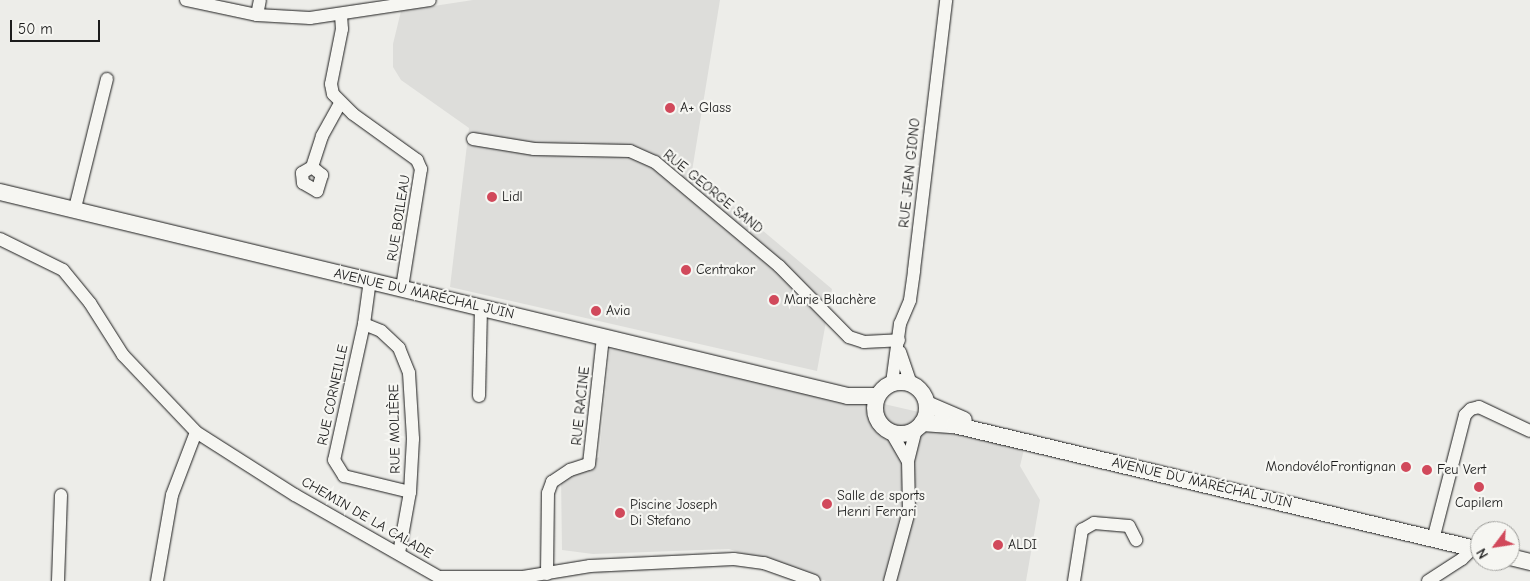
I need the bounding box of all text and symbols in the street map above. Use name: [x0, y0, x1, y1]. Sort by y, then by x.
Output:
scale bar: [12, 10, 102, 42]
text: 50 m: [18, 20, 53, 38]
place label: A+ Glass: [680, 100, 731, 116]
marker: A+ Glass: [664, 102, 676, 114]
street label: RUE JEAN GIONO: [896, 117, 924, 229]
street label: RUE GEORGE SAND: [660, 147, 766, 237]
street label: RUE BOILEAU: [384, 174, 414, 262]
place label: Lidl: [502, 189, 523, 205]
marker: Lidl: [486, 191, 498, 203]
place label: Centrakor: [696, 262, 755, 278]
marker: Centrakor: [680, 264, 692, 276]
street label: AVENUE DU MARÉCHAL JUIN: [332, 265, 516, 323]
place label: Marie Blachère: [784, 292, 876, 308]
marker: Marie Blachère: [768, 294, 780, 306]
place label: Avia: [606, 303, 630, 319]
marker: Avia: [590, 305, 602, 317]
street label: RUE CORNEILLE: [314, 343, 352, 447]
street label: RUE RACINE: [569, 366, 593, 446]
street label: RUE MOLIÈRE: [386, 384, 404, 474]
street label: AVENUE DU MARÉCHAL JUIN: [1110, 454, 1294, 512]
place label: MondovéloFrontignan: [1266, 459, 1396, 475]
marker: MondovéloFrontignan: [1400, 461, 1412, 473]
place label: Feu Vert: [1437, 462, 1486, 478]
marker: Feu Vert: [1421, 464, 1433, 476]
street label: CHEMIN DE LA CALADE: [298, 473, 436, 563]
marker: Capilem: [1473, 481, 1485, 493]
place label: Salle de sports Henri Ferrari: [837, 488, 925, 520]
place label: Capilem: [1455, 495, 1503, 511]
place label: Piscine Joseph Di Stefano: [630, 497, 718, 530]
marker: Salle de sports Henri Ferrari: [821, 498, 833, 510]
marker: Piscine Joseph Di Stefano: [614, 507, 626, 519]
north arrow: [1470, 521, 1520, 571]
place label: ALDI: [1008, 537, 1037, 553]
marker: ALDI: [992, 539, 1004, 551]
text: N: [1473, 545, 1492, 562]

